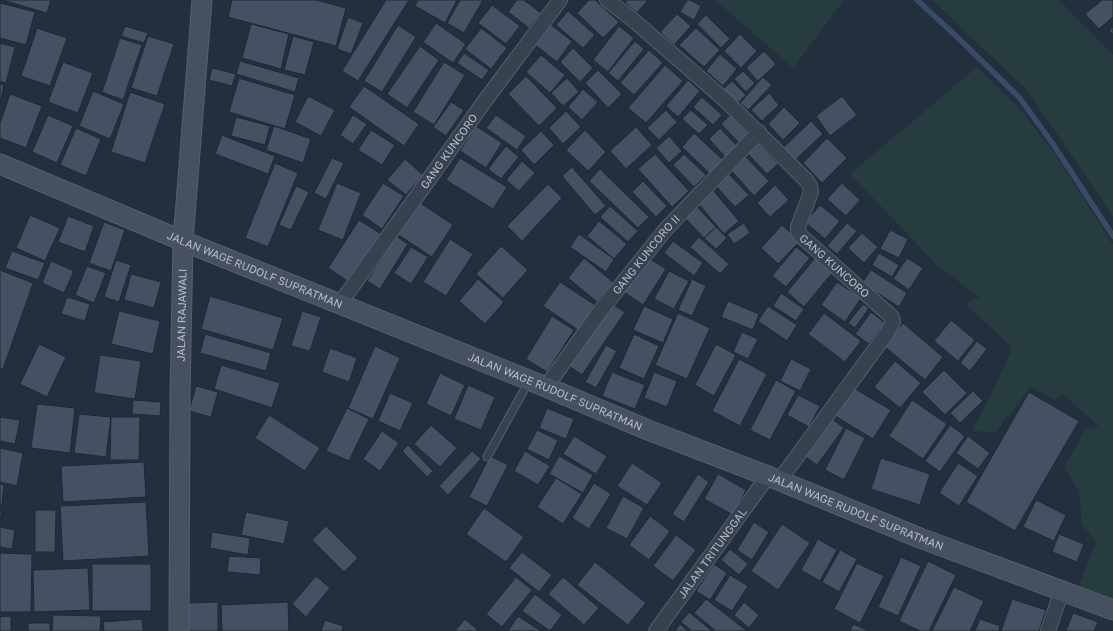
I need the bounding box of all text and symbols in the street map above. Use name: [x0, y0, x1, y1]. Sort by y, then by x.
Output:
street label: GANG KUNCORO: [417, 111, 480, 191]
street label: GANG KUNCORO II: [609, 212, 682, 297]
street label: JALAN WAGE RUDOLF SUPRATMAN: [166, 228, 345, 310]
street label: GANG KUNCORO: [797, 231, 872, 300]
street label: JALAN RAJAWALI: [174, 269, 188, 362]
street label: JALAN WAGE RUDOLF SUPRATMAN: [466, 349, 645, 433]
street label: JALAN WAGE RUDOLF SUPRATMAN: [767, 470, 946, 552]
street label: JALAN TRITUNGGAL: [675, 505, 749, 601]

